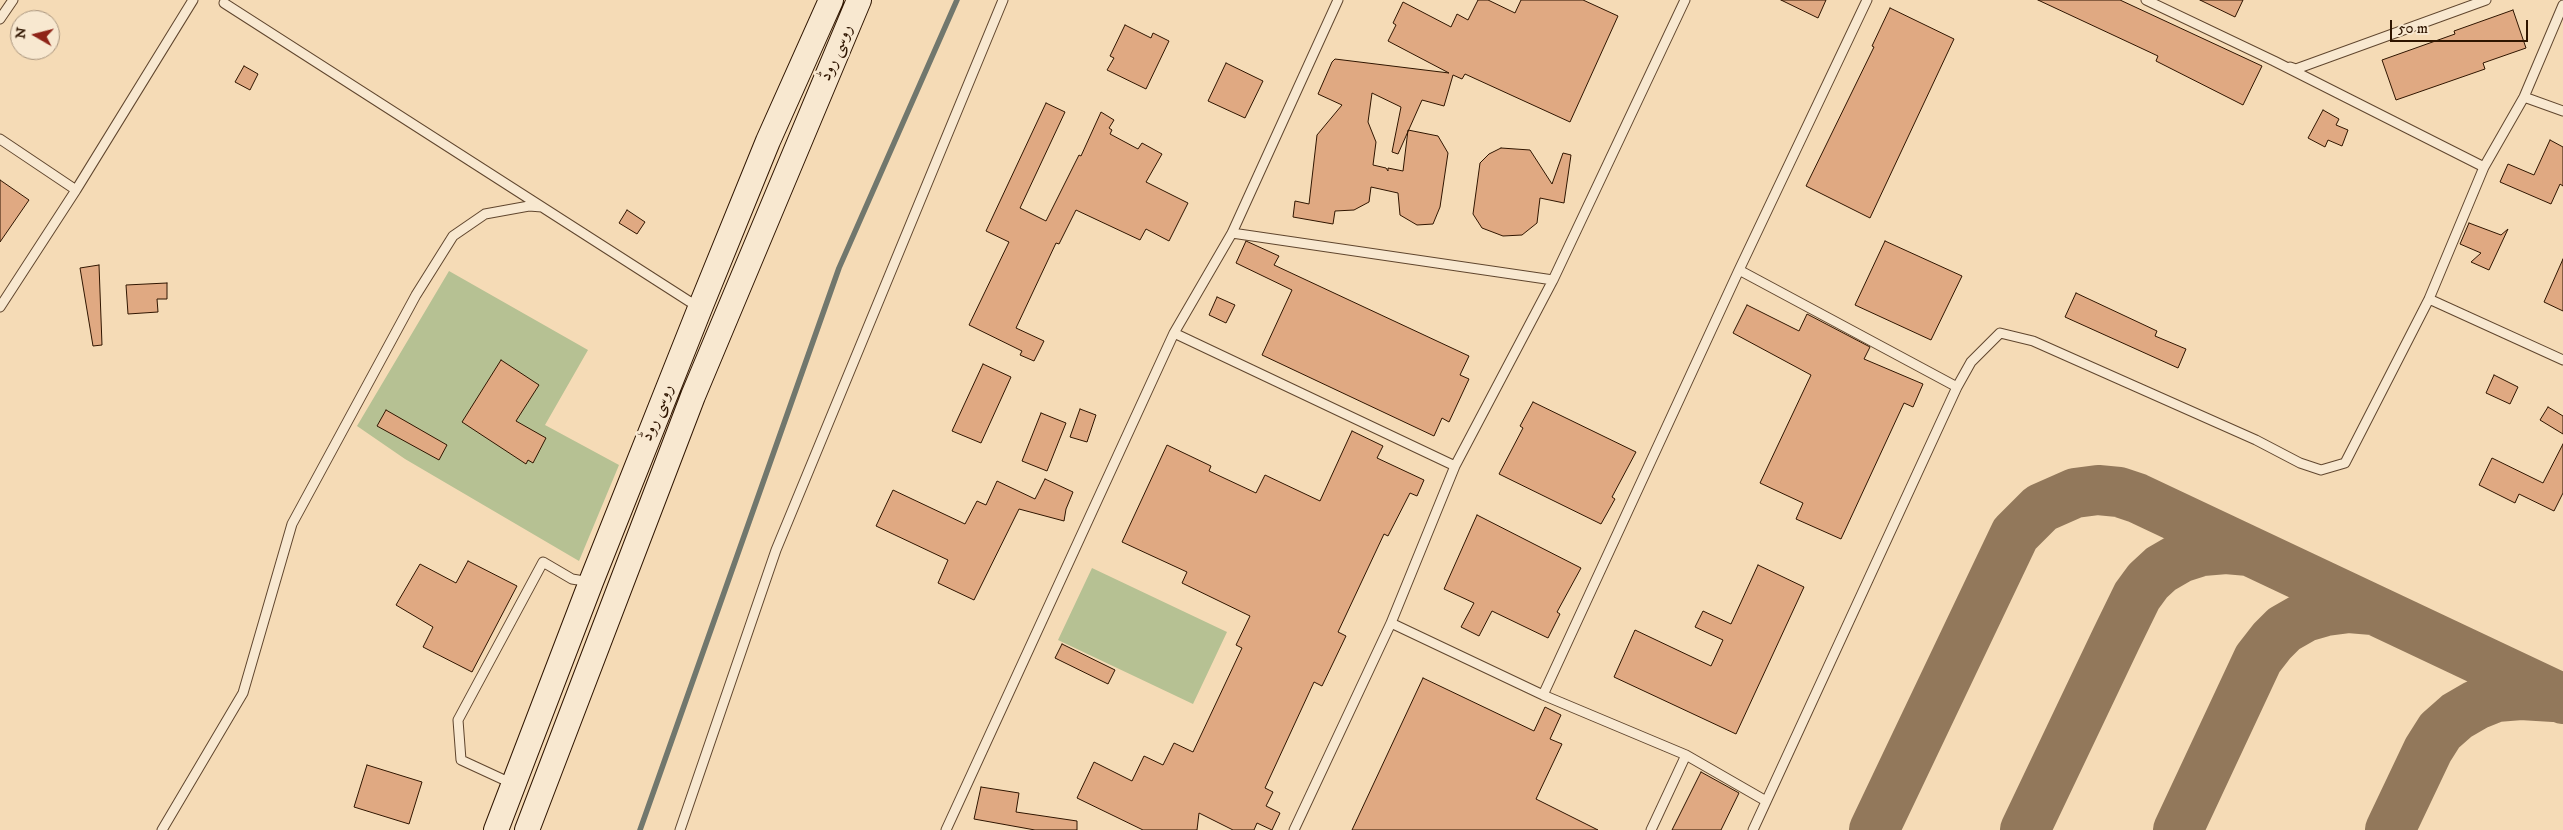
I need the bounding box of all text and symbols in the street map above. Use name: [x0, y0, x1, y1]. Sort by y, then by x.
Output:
north arrow: [10, 10, 60, 60]
scale bar: [2393, 10, 2530, 42]
text: 50 m: [2398, 19, 2428, 38]
street label: روسی روڈ: [815, 21, 859, 85]
text: N: [11, 26, 31, 40]
street label: روسی روڈ: [637, 381, 679, 445]

